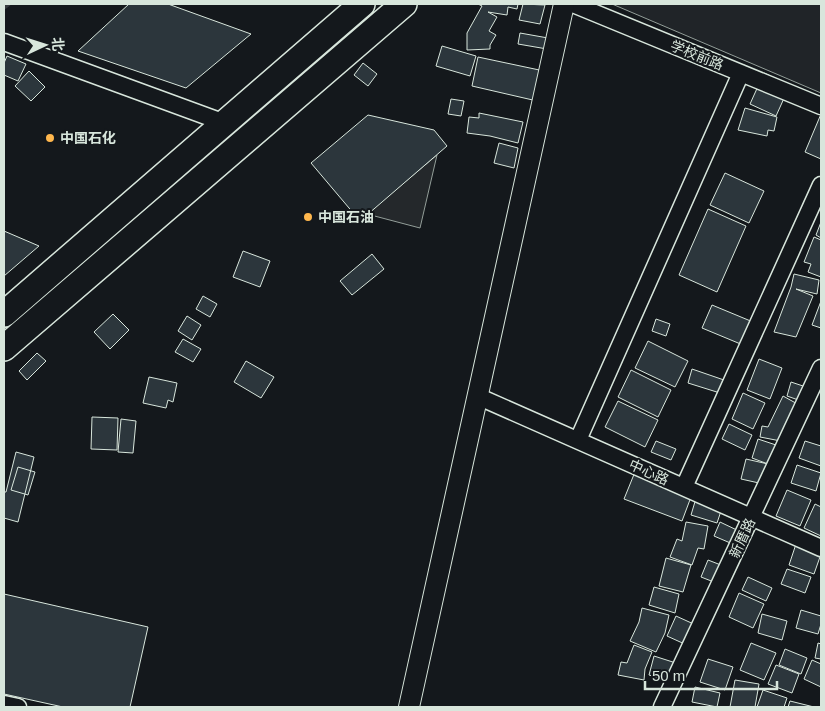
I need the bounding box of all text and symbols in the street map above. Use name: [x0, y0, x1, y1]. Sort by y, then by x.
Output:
north arrow: [20, 20, 70, 70]
text: 北: [49, 37, 66, 52]
street label: 学校前路: [668, 37, 726, 73]
place label: 中国石化: [60, 130, 116, 146]
marker: 中国石化: [44, 132, 56, 144]
place label: 中国石油: [318, 209, 374, 225]
marker: 中国石油: [302, 211, 314, 223]
street label: 中心路: [627, 456, 671, 488]
street label: 新厝路: [726, 516, 758, 560]
scale bar: [645, 658, 778, 690]
text: 50 m: [652, 667, 685, 684]

